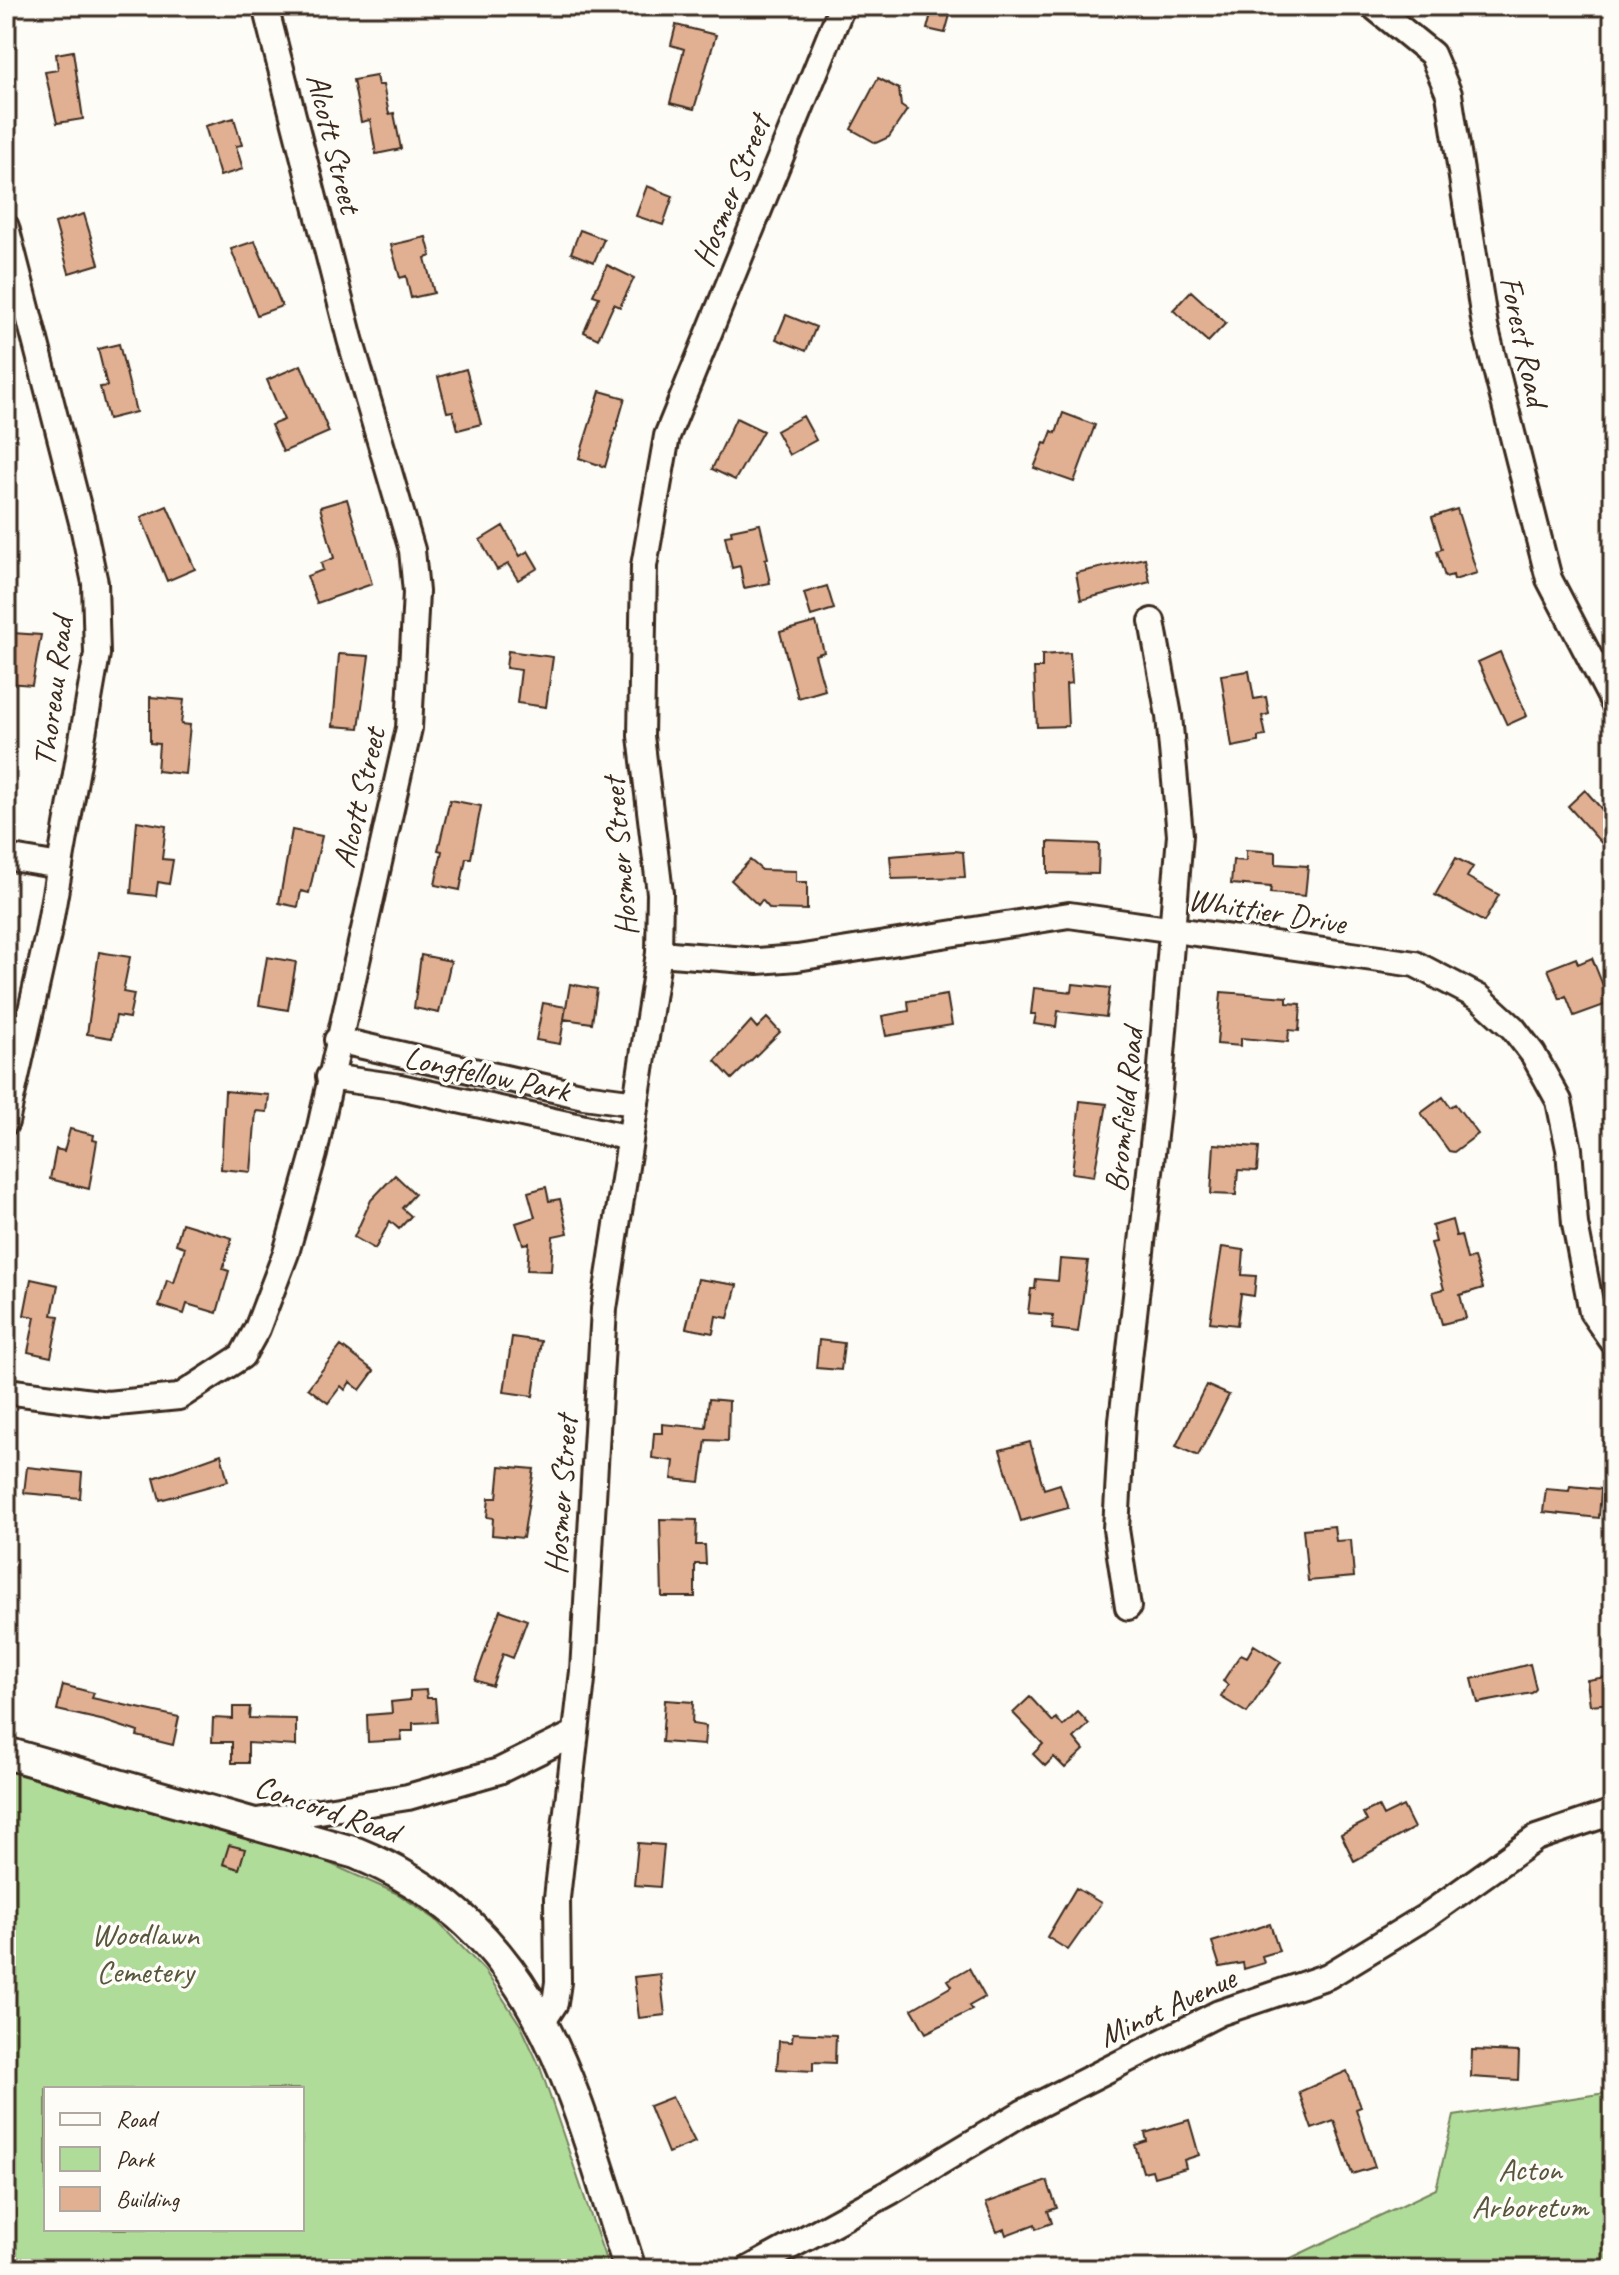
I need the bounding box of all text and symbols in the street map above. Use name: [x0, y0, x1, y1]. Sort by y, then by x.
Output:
street label: Alcott Street: [297, 69, 372, 220]
street label: Hosmer Street: [682, 105, 781, 272]
street label: Forest Road: [1490, 273, 1559, 414]
street label: Thoreau Road: [24, 611, 83, 769]
street label: Alcott Street: [323, 721, 396, 872]
street label: Hosmer Street: [592, 772, 647, 938]
street label: Whittier Drive: [1185, 878, 1351, 944]
street label: Bromfield Road: [1095, 1021, 1154, 1194]
street label: Longfellow Park: [401, 1037, 575, 1112]
street label: Hosmer Street: [535, 1410, 587, 1576]
street label: Concord Road: [249, 1765, 410, 1855]
park label: Woodlawn Cemetery: [91, 1914, 200, 1992]
street label: Minot Avenue: [1092, 1956, 1245, 2057]
legend: [44, 2087, 304, 2231]
text: Road: [116, 2104, 160, 2134]
text: Park: [116, 2144, 156, 2174]
park label: Acton Arboretum: [1472, 2149, 1591, 2227]
text: Building: [116, 2184, 181, 2214]

